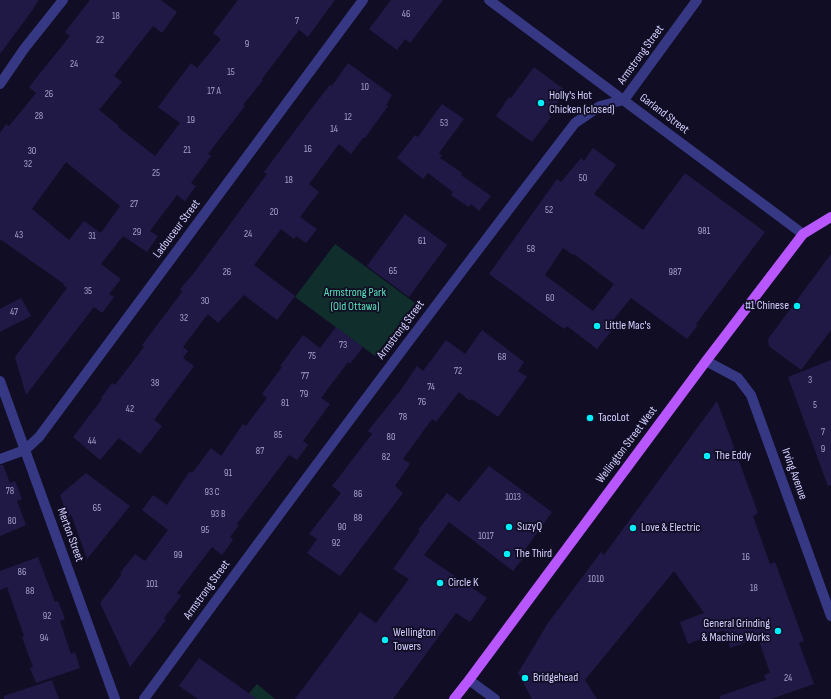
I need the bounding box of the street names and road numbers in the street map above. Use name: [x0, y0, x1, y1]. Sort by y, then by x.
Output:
street label: Armstrong Street: [615, 23, 667, 87]
street label: Garland Street: [636, 91, 692, 137]
street label: Ladouceur Street: [150, 197, 204, 261]
street label: Armstrong Street: [374, 298, 428, 362]
street label: Wellington Street West: [593, 404, 661, 486]
street label: Irving Avenue: [778, 446, 810, 502]
street label: Merton Street: [54, 506, 86, 564]
street label: Armstrong Street: [181, 558, 233, 622]

